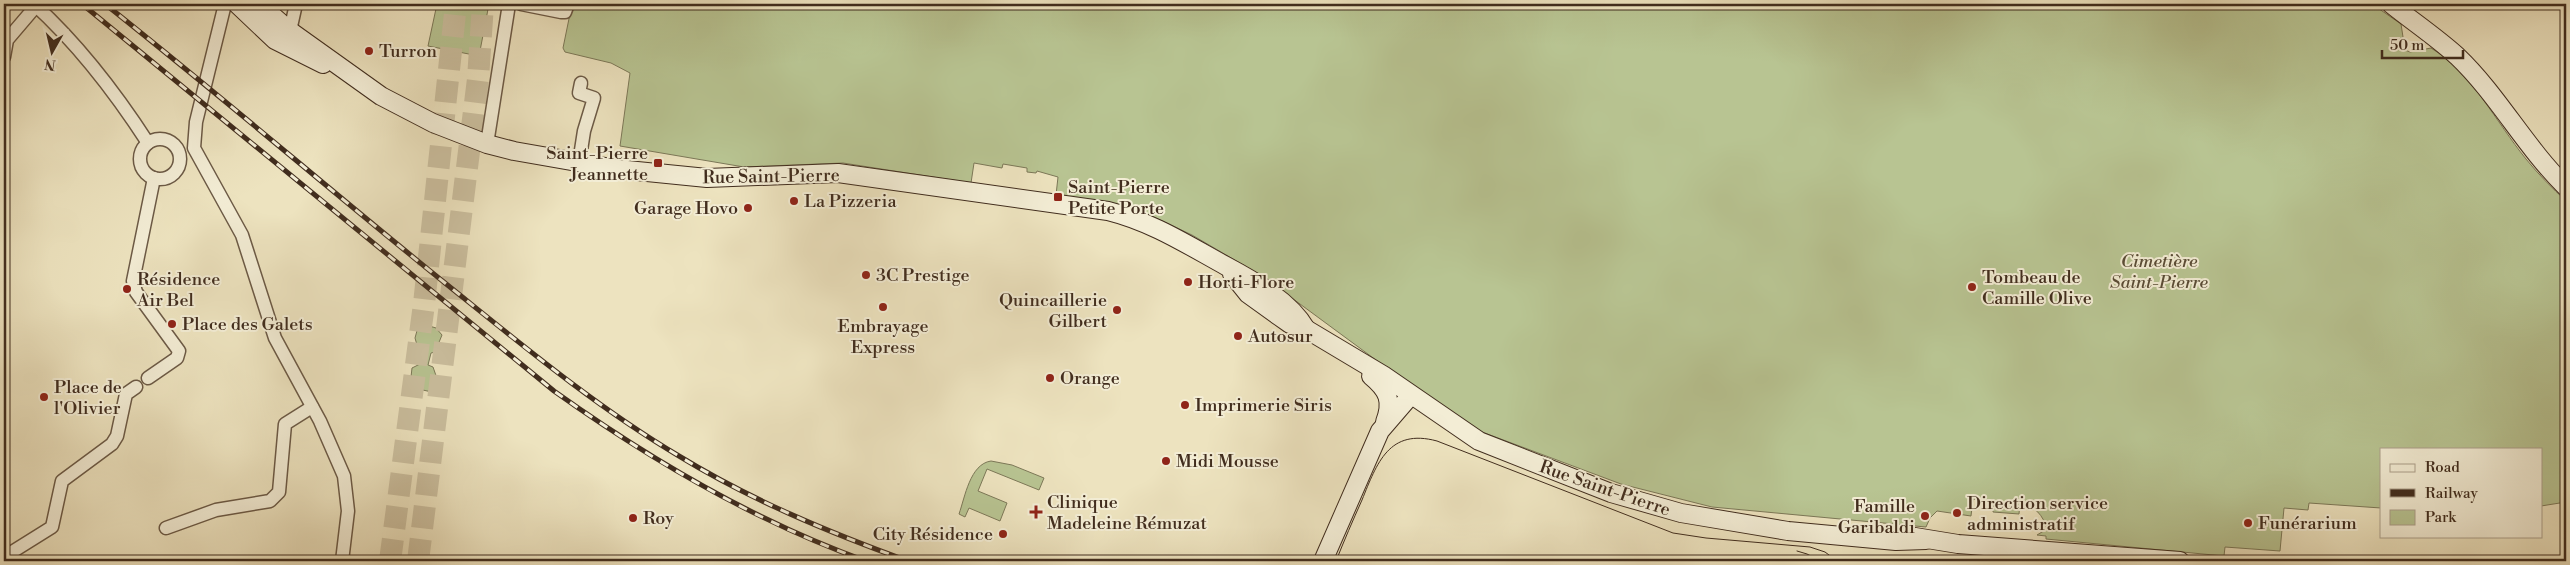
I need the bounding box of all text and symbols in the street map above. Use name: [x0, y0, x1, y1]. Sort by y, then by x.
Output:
north arrow: [28, 28, 78, 78]
scale bar: [2382, 28, 2464, 60]
text: 50 m: [2390, 36, 2424, 55]
place label: Turron: [379, 40, 437, 63]
marker: Turron: [363, 45, 375, 57]
text: N: [44, 54, 57, 74]
place label: Saint-Pierre Jeannette: [546, 142, 648, 186]
marker: Saint-Pierre Jeannette: [652, 157, 664, 169]
street label: Rue Saint-Pierre: [702, 164, 840, 189]
place label: Saint-Pierre Petite Porte: [1068, 176, 1170, 220]
place label: La Pizzeria: [804, 190, 897, 213]
marker: Saint-Pierre Petite Porte: [1052, 191, 1064, 203]
marker: La Pizzeria: [788, 195, 800, 207]
place label: Garage Hovo: [634, 197, 738, 220]
marker: Garage Hovo: [742, 202, 754, 214]
park label: Cimetière Saint-Pierre: [2110, 250, 2209, 294]
place label: 3C Prestige: [876, 264, 970, 287]
place label: Tombeau de Camille Olive: [1982, 266, 2092, 310]
place label: Résidence Air Bel: [136, 268, 220, 312]
marker: 3C Prestige: [860, 269, 872, 281]
place label: Horti-Flore: [1198, 271, 1294, 294]
marker: Horti-Flore: [1182, 276, 1194, 288]
marker: Tombeau de Camille Olive: [1966, 281, 1978, 293]
marker: Résidence Air Bel: [121, 283, 133, 295]
place label: Quincaillerie Gilbert: [999, 289, 1108, 333]
marker: Embrayage Express: [877, 301, 889, 313]
marker: Quincaillerie Gilbert: [1111, 304, 1123, 316]
place label: Place des Galets: [182, 313, 313, 336]
place label: Embrayage Express: [837, 315, 929, 359]
marker: Place des Galets: [166, 318, 178, 330]
place label: Autosur: [1247, 325, 1313, 348]
marker: Autosur: [1232, 330, 1244, 342]
place label: Orange: [1060, 367, 1120, 390]
marker: Orange: [1044, 372, 1056, 384]
place label: Place de l'Olivier: [54, 376, 122, 420]
marker: Place de l'Olivier: [38, 391, 50, 403]
place label: Imprimerie Siris: [1195, 394, 1332, 417]
marker: Imprimerie Siris: [1179, 399, 1191, 411]
legend: [2380, 448, 2542, 538]
place label: Midi Mousse: [1176, 450, 1279, 473]
marker: Midi Mousse: [1160, 455, 1172, 467]
street label: Rue Saint-Pierre: [1536, 455, 1673, 522]
text: Road: [2425, 458, 2460, 477]
text: Railway: [2425, 484, 2479, 503]
place label: Clinique Madeleine Rémuzat: [1047, 491, 1207, 535]
place label: Direction service administratif: [1967, 492, 2108, 536]
place label: Famille Garibaldi: [1838, 495, 1915, 539]
marker: Clinique Madeleine Rémuzat: [1029, 505, 1043, 519]
place label: Roy: [643, 507, 674, 530]
marker: Direction service administratif: [1951, 507, 1963, 519]
text: Park: [2425, 508, 2457, 527]
marker: Famille Garibaldi: [1919, 510, 1931, 522]
marker: Roy: [627, 512, 639, 524]
place label: Funérarium: [2258, 512, 2357, 535]
marker: Funérarium: [2242, 517, 2254, 529]
place label: City Résidence: [873, 523, 993, 546]
marker: City Résidence: [997, 528, 1009, 540]

